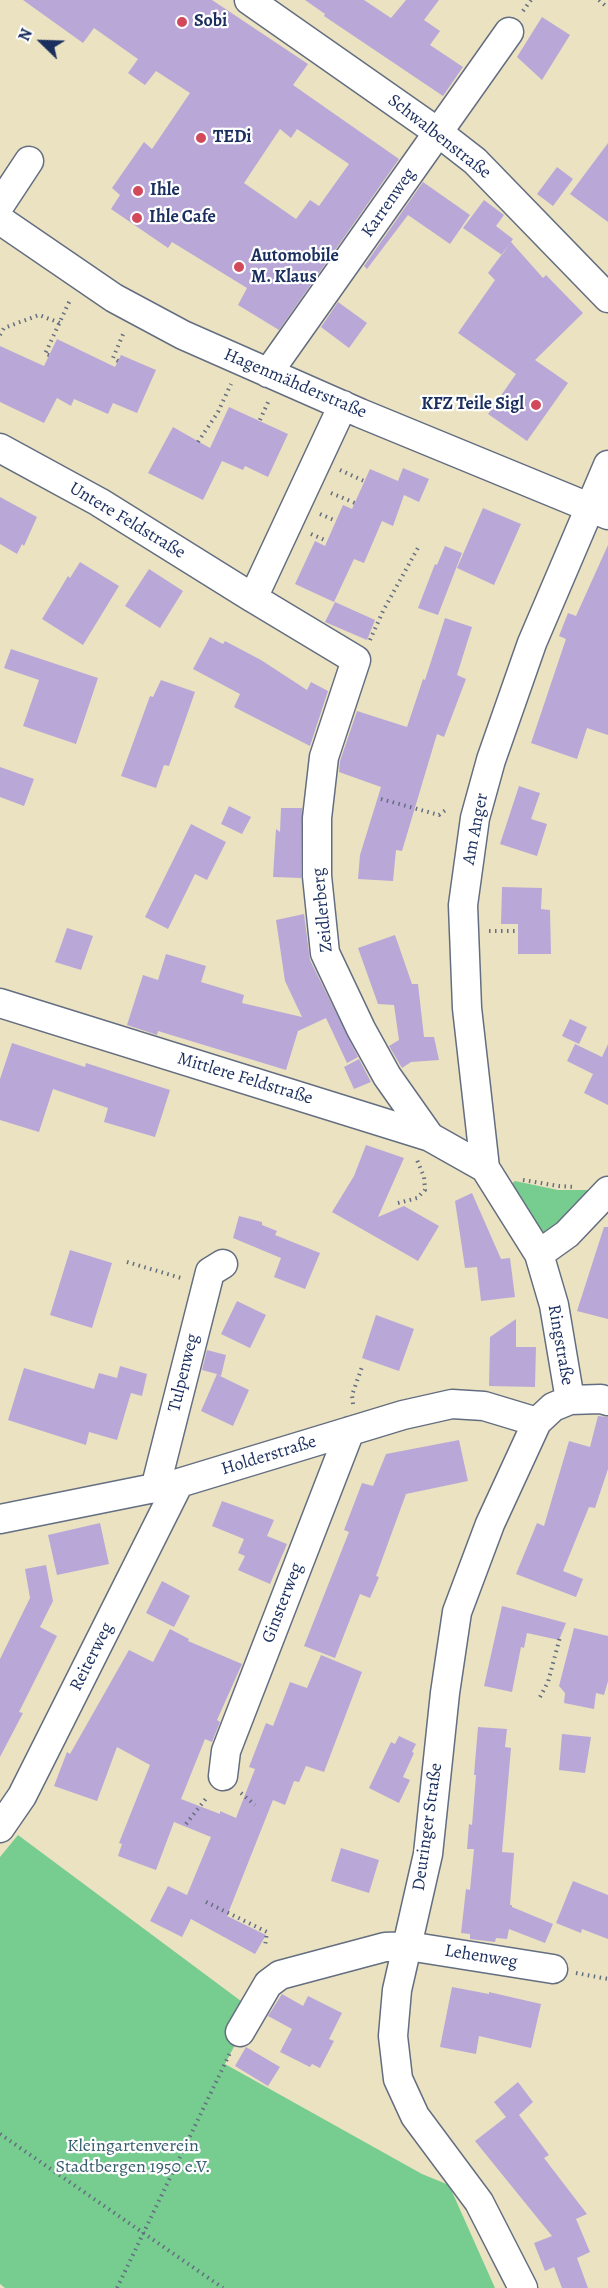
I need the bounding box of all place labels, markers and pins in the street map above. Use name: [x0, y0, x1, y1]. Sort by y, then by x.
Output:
place label: Sobi: [194, 11, 227, 33]
marker: Sobi: [175, 15, 189, 29]
place label: TEDi: [213, 127, 252, 149]
marker: TEDi: [194, 131, 208, 145]
place label: Ihle: [150, 180, 180, 202]
marker: Ihle: [131, 184, 145, 198]
place label: Ihle Cafe: [149, 207, 216, 229]
marker: Ihle Cafe: [130, 211, 144, 225]
place label: Automobile M. Klaus: [251, 246, 339, 288]
marker: Automobile M. Klaus: [232, 260, 246, 274]
place label: KFZ Teile Sigl: [421, 394, 524, 416]
marker: KFZ Teile Sigl: [529, 398, 543, 412]

